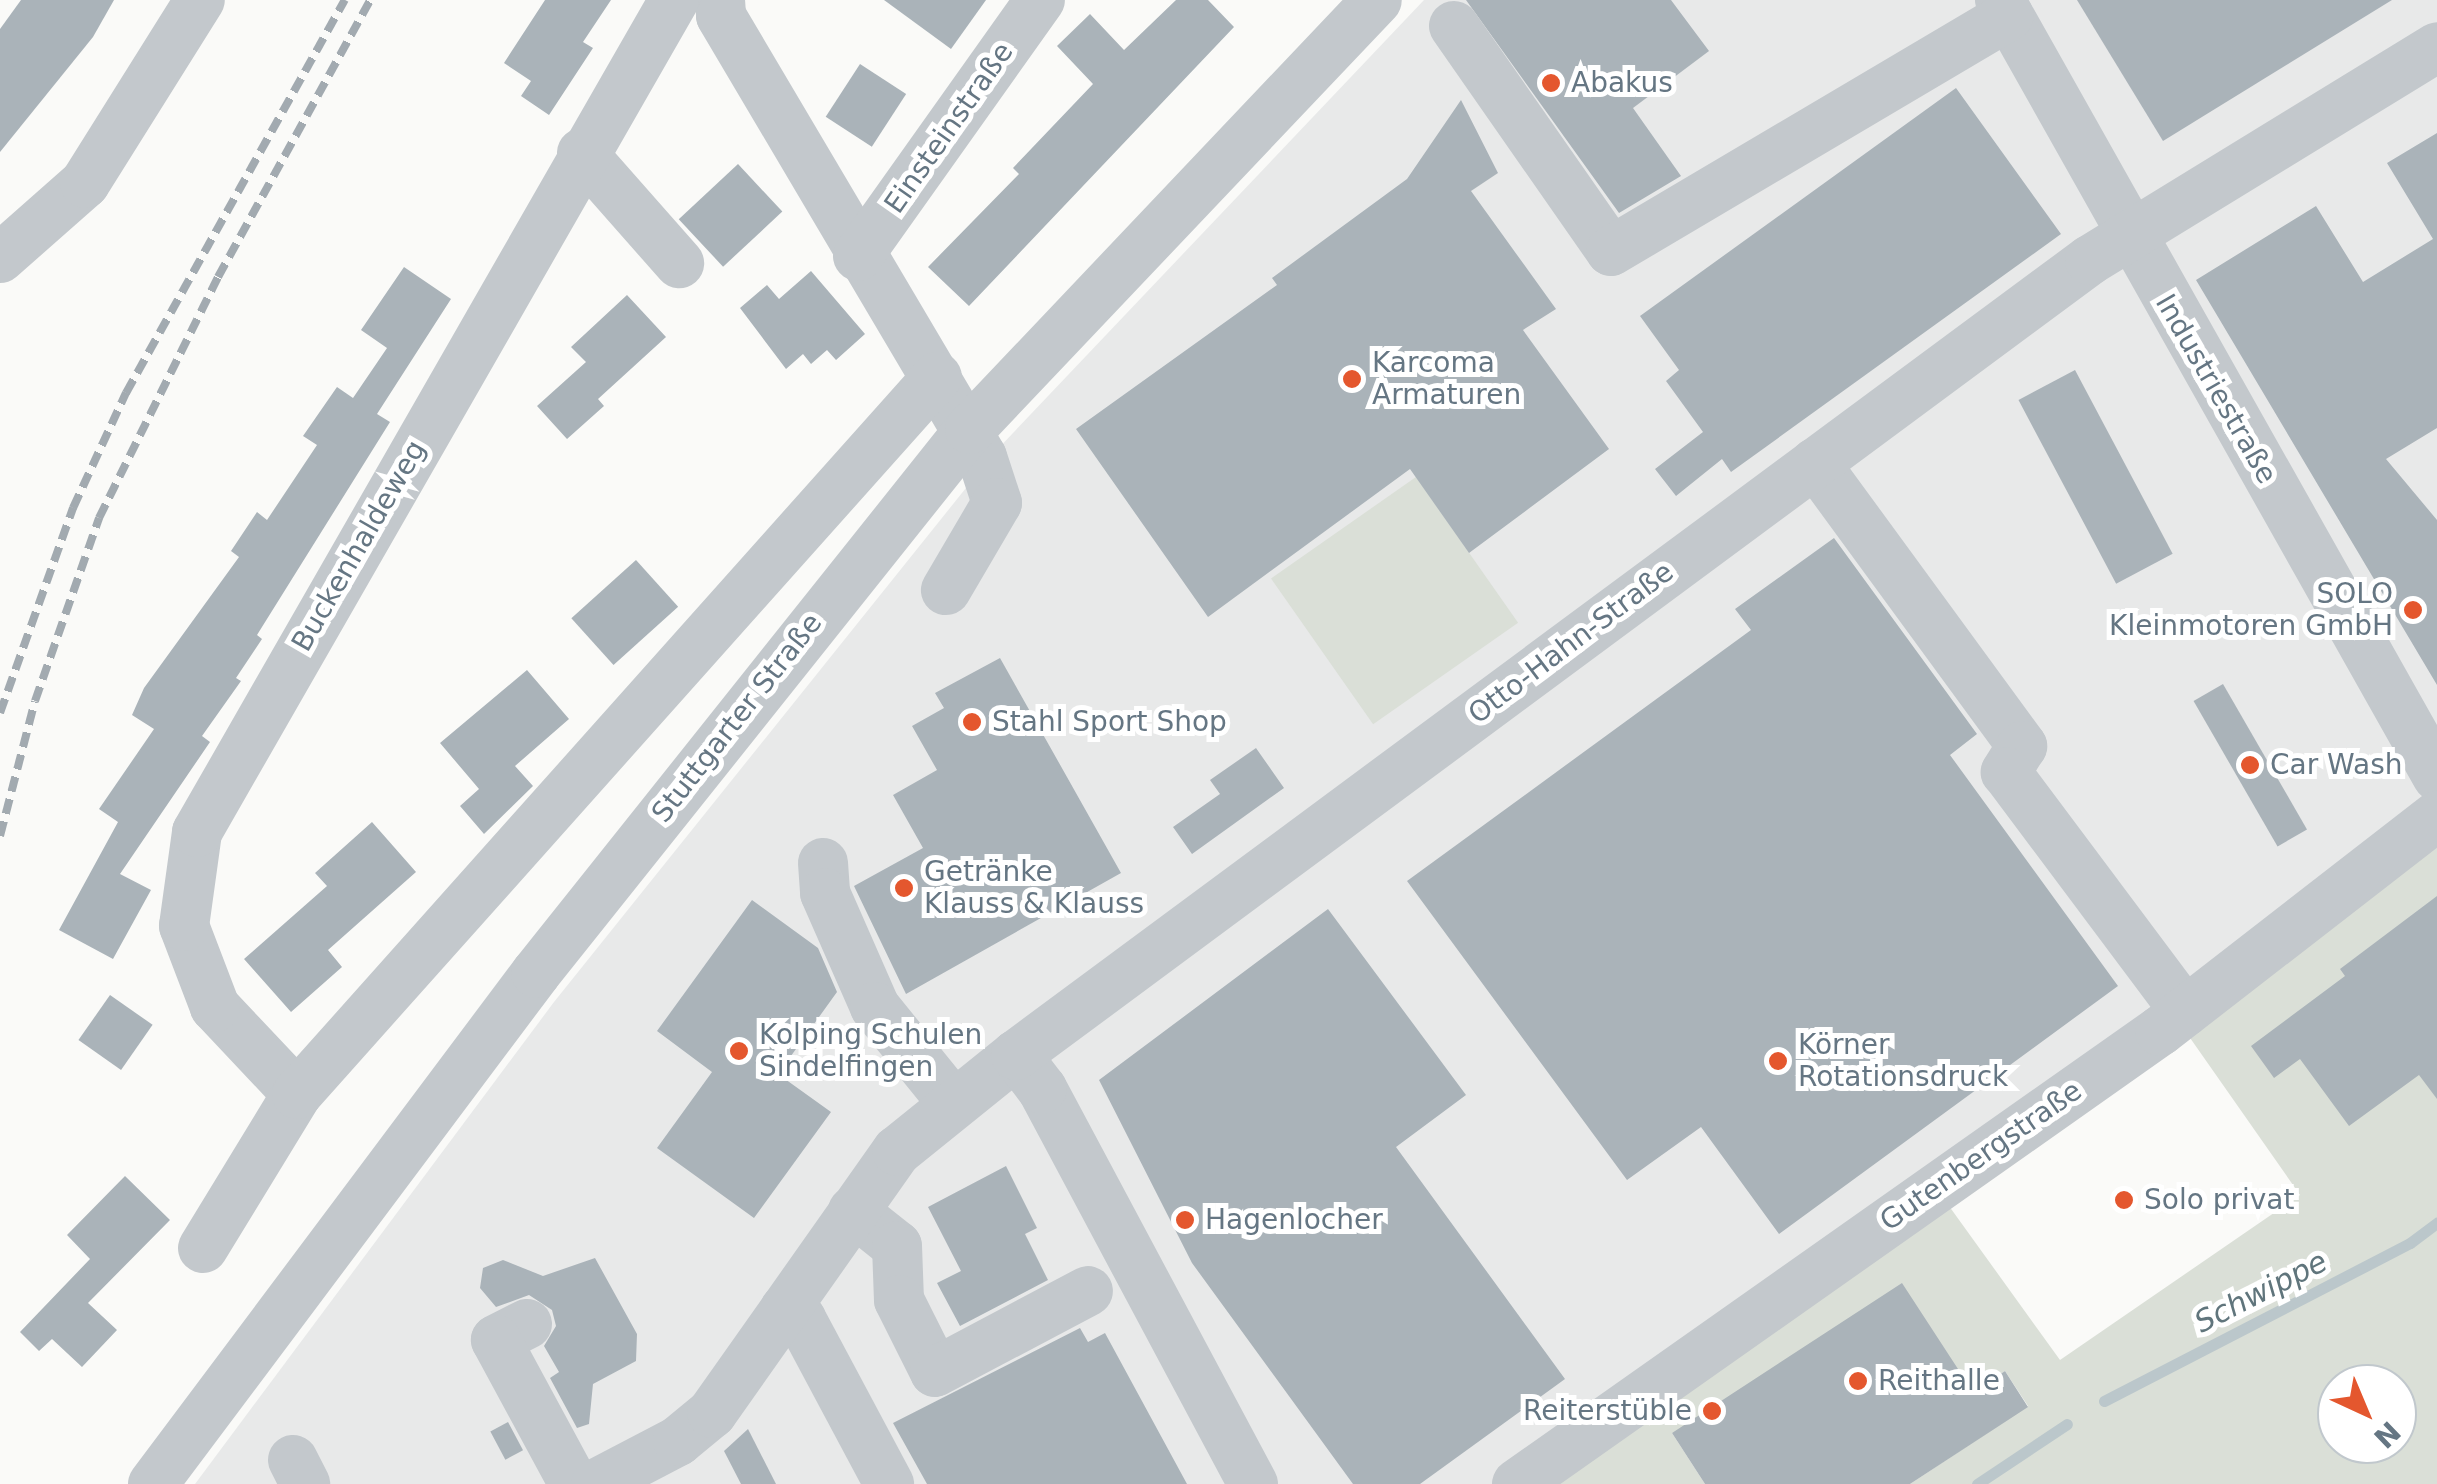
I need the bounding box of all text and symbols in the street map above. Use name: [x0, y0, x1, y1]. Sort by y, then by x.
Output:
street label: Einsteinstraße: [878, 36, 1020, 220]
place label: Abakus: [1571, 66, 1673, 100]
marker: Abakus: [1540, 72, 1562, 94]
street label: Industriestraße: [2148, 288, 2284, 490]
place label: Karcoma Armaturen: [1372, 346, 1521, 412]
marker: Karcoma Armaturen: [1341, 368, 1363, 390]
street label: Buckenhaldeweg: [285, 434, 433, 658]
street label: Otto-Hahn-Straße: [1462, 555, 1680, 731]
place label: SOLO Kleinmotoren GmbH: [2109, 577, 2393, 643]
marker: SOLO Kleinmotoren GmbH: [2402, 599, 2424, 621]
street label: Stuttgarter Straße: [645, 607, 829, 829]
place label: Stahl Sport Shop: [992, 705, 1227, 739]
marker: Stahl Sport Shop: [961, 711, 983, 733]
place label: Car Wash: [2270, 748, 2403, 782]
marker: Car Wash: [2239, 754, 2261, 776]
place label: Getränke Klauss & Klauss: [924, 855, 1144, 921]
marker: Getränke Klauss & Klauss: [893, 877, 915, 899]
place label: Kolping Schulen Sindelfingen: [759, 1018, 982, 1084]
place label: Körner Rotationsdruck: [1798, 1028, 2008, 1094]
marker: Kolping Schulen Sindelfingen: [728, 1040, 750, 1062]
marker: Körner Rotationsdruck: [1767, 1050, 1789, 1072]
street label: Gutenbergstraße: [1874, 1074, 2088, 1238]
place label: Solo privat: [2144, 1183, 2294, 1217]
marker: Solo privat: [2113, 1189, 2135, 1211]
place label: Hagenlocher: [1205, 1203, 1383, 1237]
marker: Hagenlocher: [1174, 1209, 1196, 1231]
water label: Schwippe: [2189, 1243, 2333, 1341]
place label: Reithalle: [1878, 1364, 2000, 1398]
north arrow: [2317, 1364, 2417, 1464]
marker: Reithalle: [1847, 1370, 1869, 1392]
place label: Reiterstüble: [1523, 1394, 1692, 1428]
marker: Reiterstüble: [1701, 1400, 1723, 1422]
text: N: [2367, 1414, 2407, 1455]

